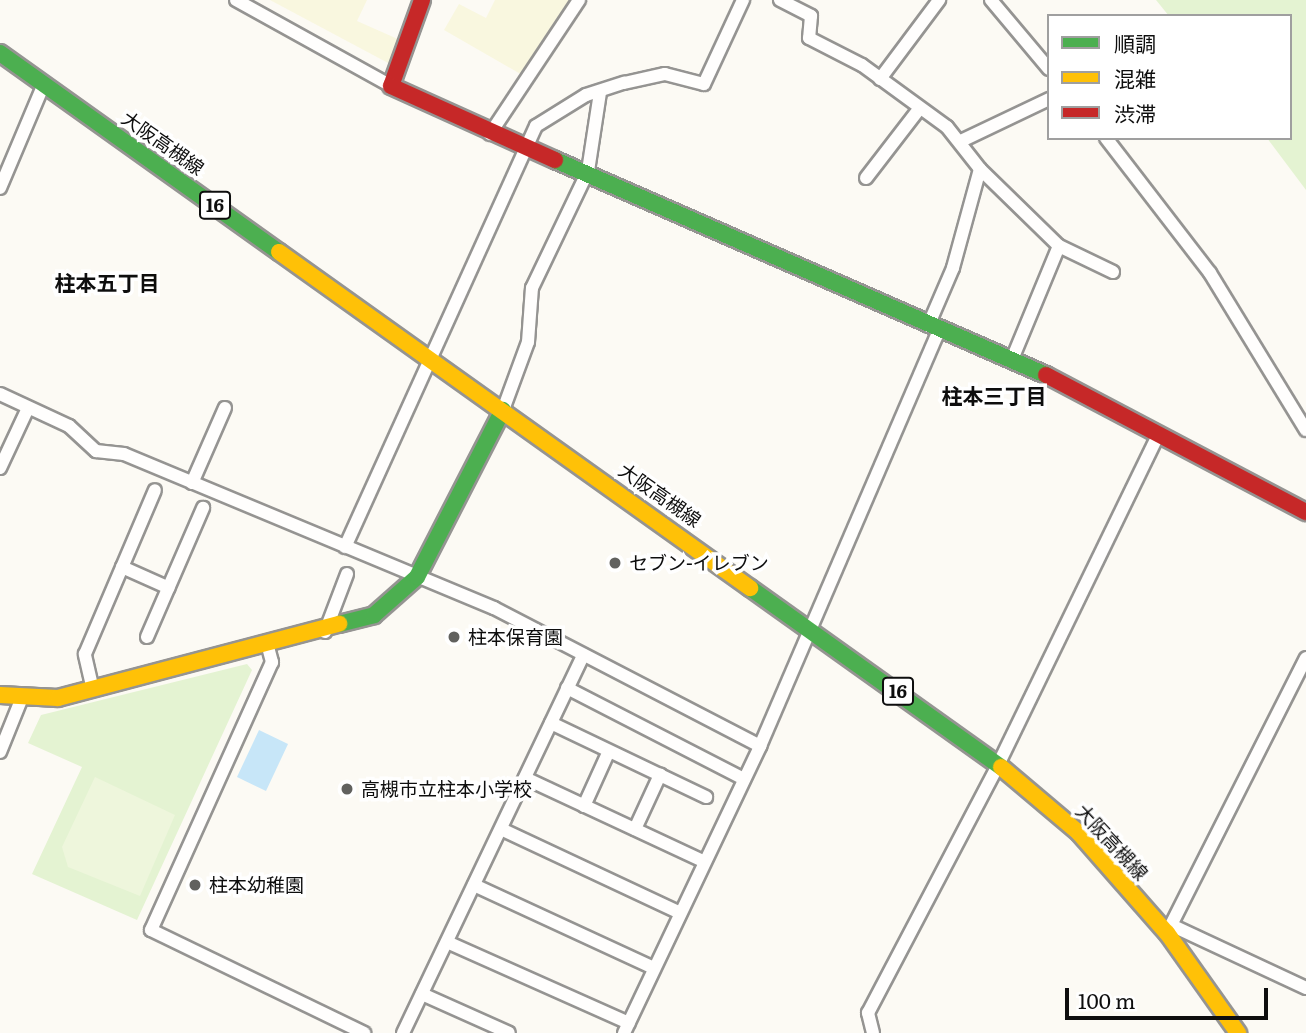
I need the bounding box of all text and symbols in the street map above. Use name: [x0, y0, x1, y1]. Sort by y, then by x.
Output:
legend: [1047, 14, 1292, 140]
text: 順調: [1114, 27, 1156, 58]
text: 混雑: [1114, 62, 1156, 93]
text: 渋滞: [1114, 97, 1156, 128]
street label: 大阪高槻線: [118, 106, 208, 180]
road number: 16: [198, 190, 232, 220]
district label: 柱本五丁目: [55, 269, 159, 295]
district label: 柱本三丁目: [942, 382, 1046, 408]
street label: 大阪高槻線: [615, 458, 705, 532]
place label: セブン-イレブン: [629, 552, 769, 574]
marker: セブン-イレブン: [607, 555, 623, 571]
place label: 柱本保育園: [468, 626, 563, 648]
marker: 柱本保育園: [446, 629, 462, 645]
road number: 16: [880, 676, 916, 706]
place label: 高槻市立柱本小学校: [361, 778, 532, 800]
marker: 高槻市立柱本小学校: [339, 781, 355, 797]
street label: 大阪高槻線: [1071, 799, 1153, 885]
place label: 柱本幼稚園: [209, 874, 304, 896]
marker: 柱本幼稚園: [187, 877, 203, 893]
scale bar: [1068, 974, 1271, 1018]
text: 100 m: [1078, 984, 1135, 1015]

